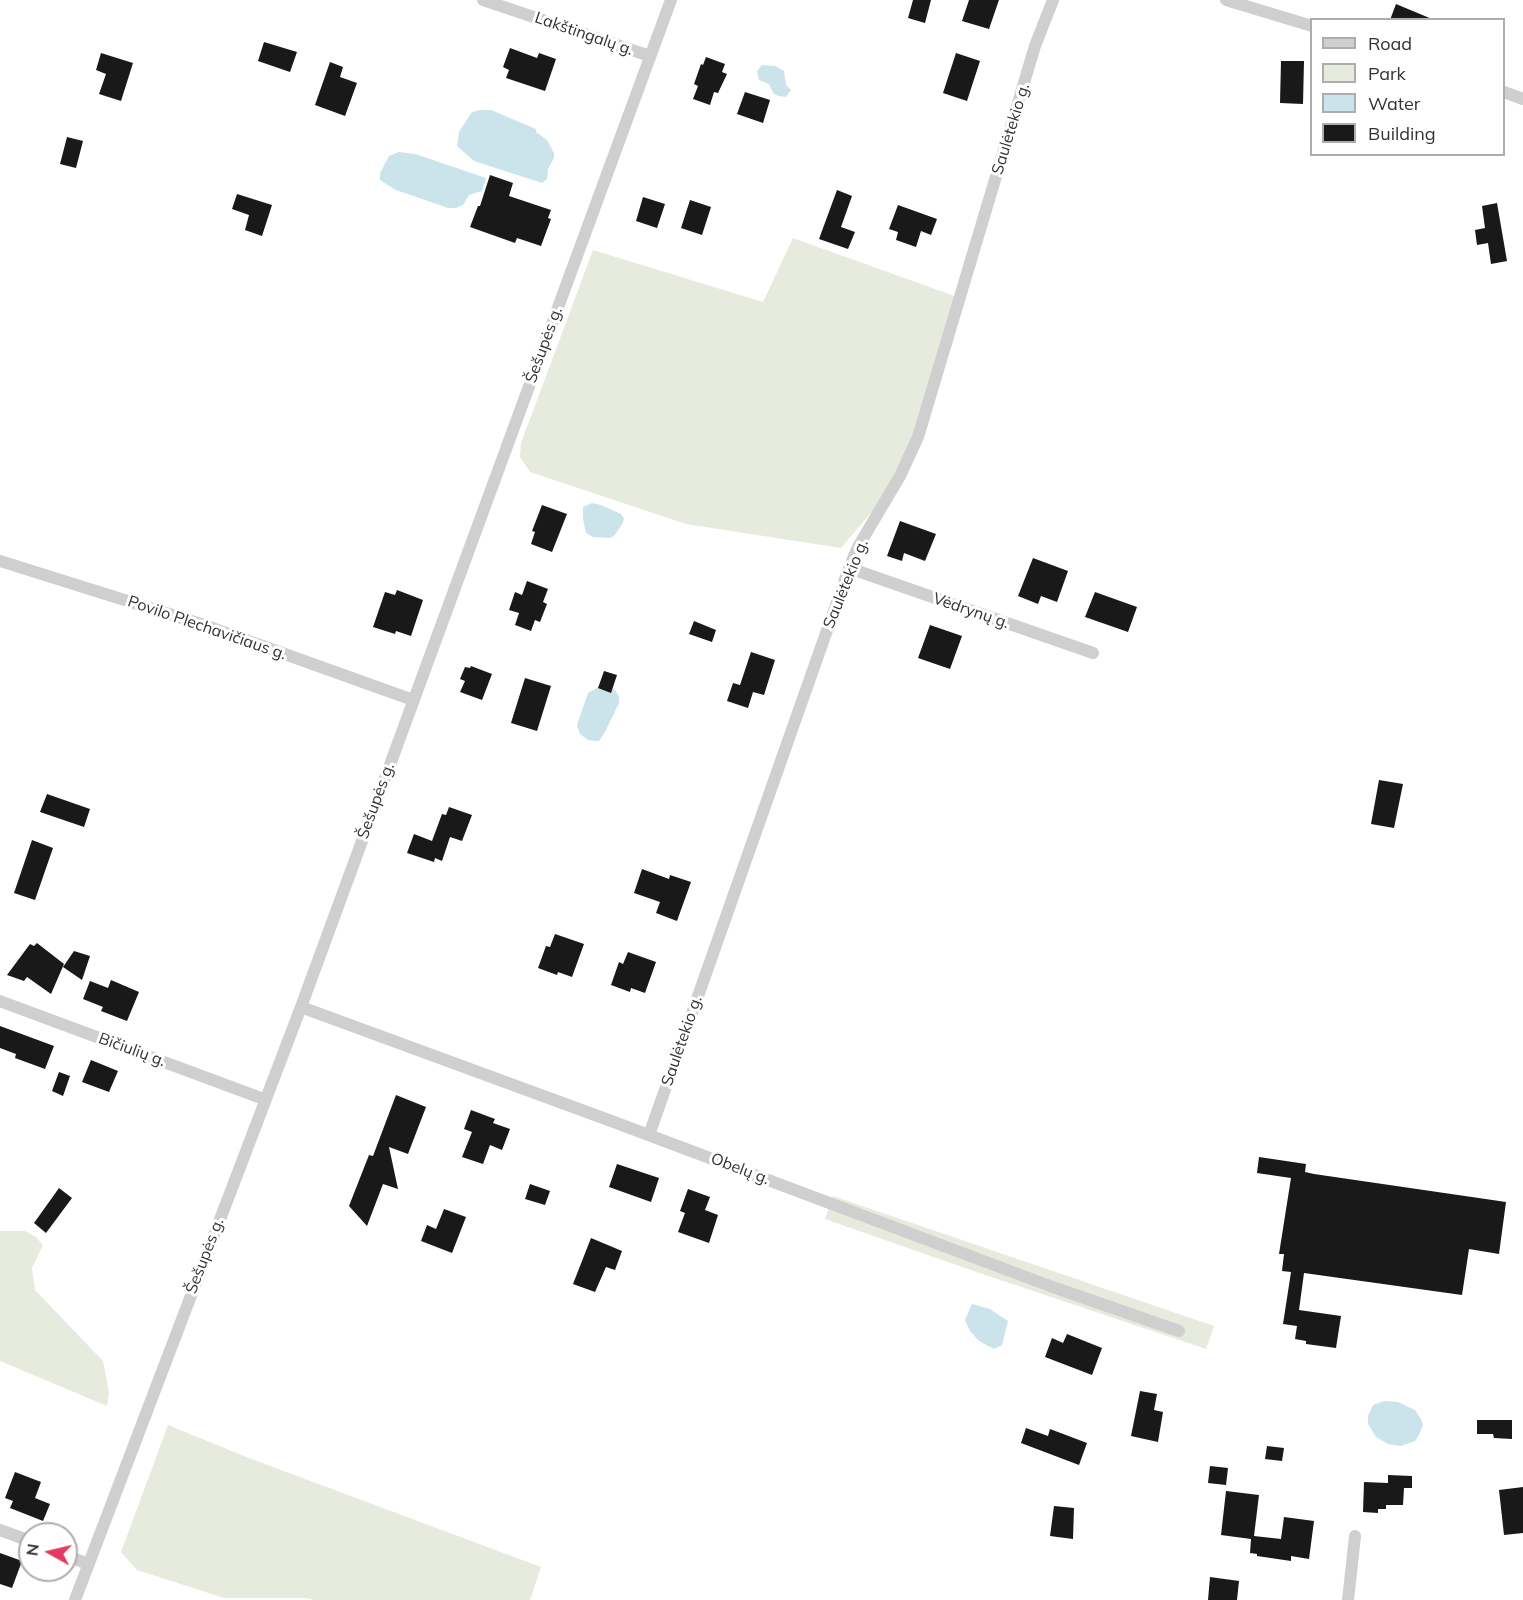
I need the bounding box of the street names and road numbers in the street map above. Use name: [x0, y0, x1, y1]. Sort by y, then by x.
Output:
street label: Lakštingalų g.: [532, 8, 636, 60]
street label: Saulėtekio g.: [988, 81, 1034, 177]
street label: Šešupės g.: [521, 304, 567, 386]
street label: Saulėtekio g.: [819, 537, 873, 631]
street label: Vėdrynų g.: [930, 589, 1012, 633]
street label: Povilo Plechavičiaus g.: [125, 592, 289, 664]
street label: Šešupės g.: [353, 760, 399, 842]
street label: Saulėtekio g.: [658, 993, 706, 1089]
street label: Bičiulių g.: [96, 1029, 168, 1071]
street label: Obelų g.: [708, 1149, 772, 1189]
street label: Šešupės g.: [182, 1215, 228, 1297]

